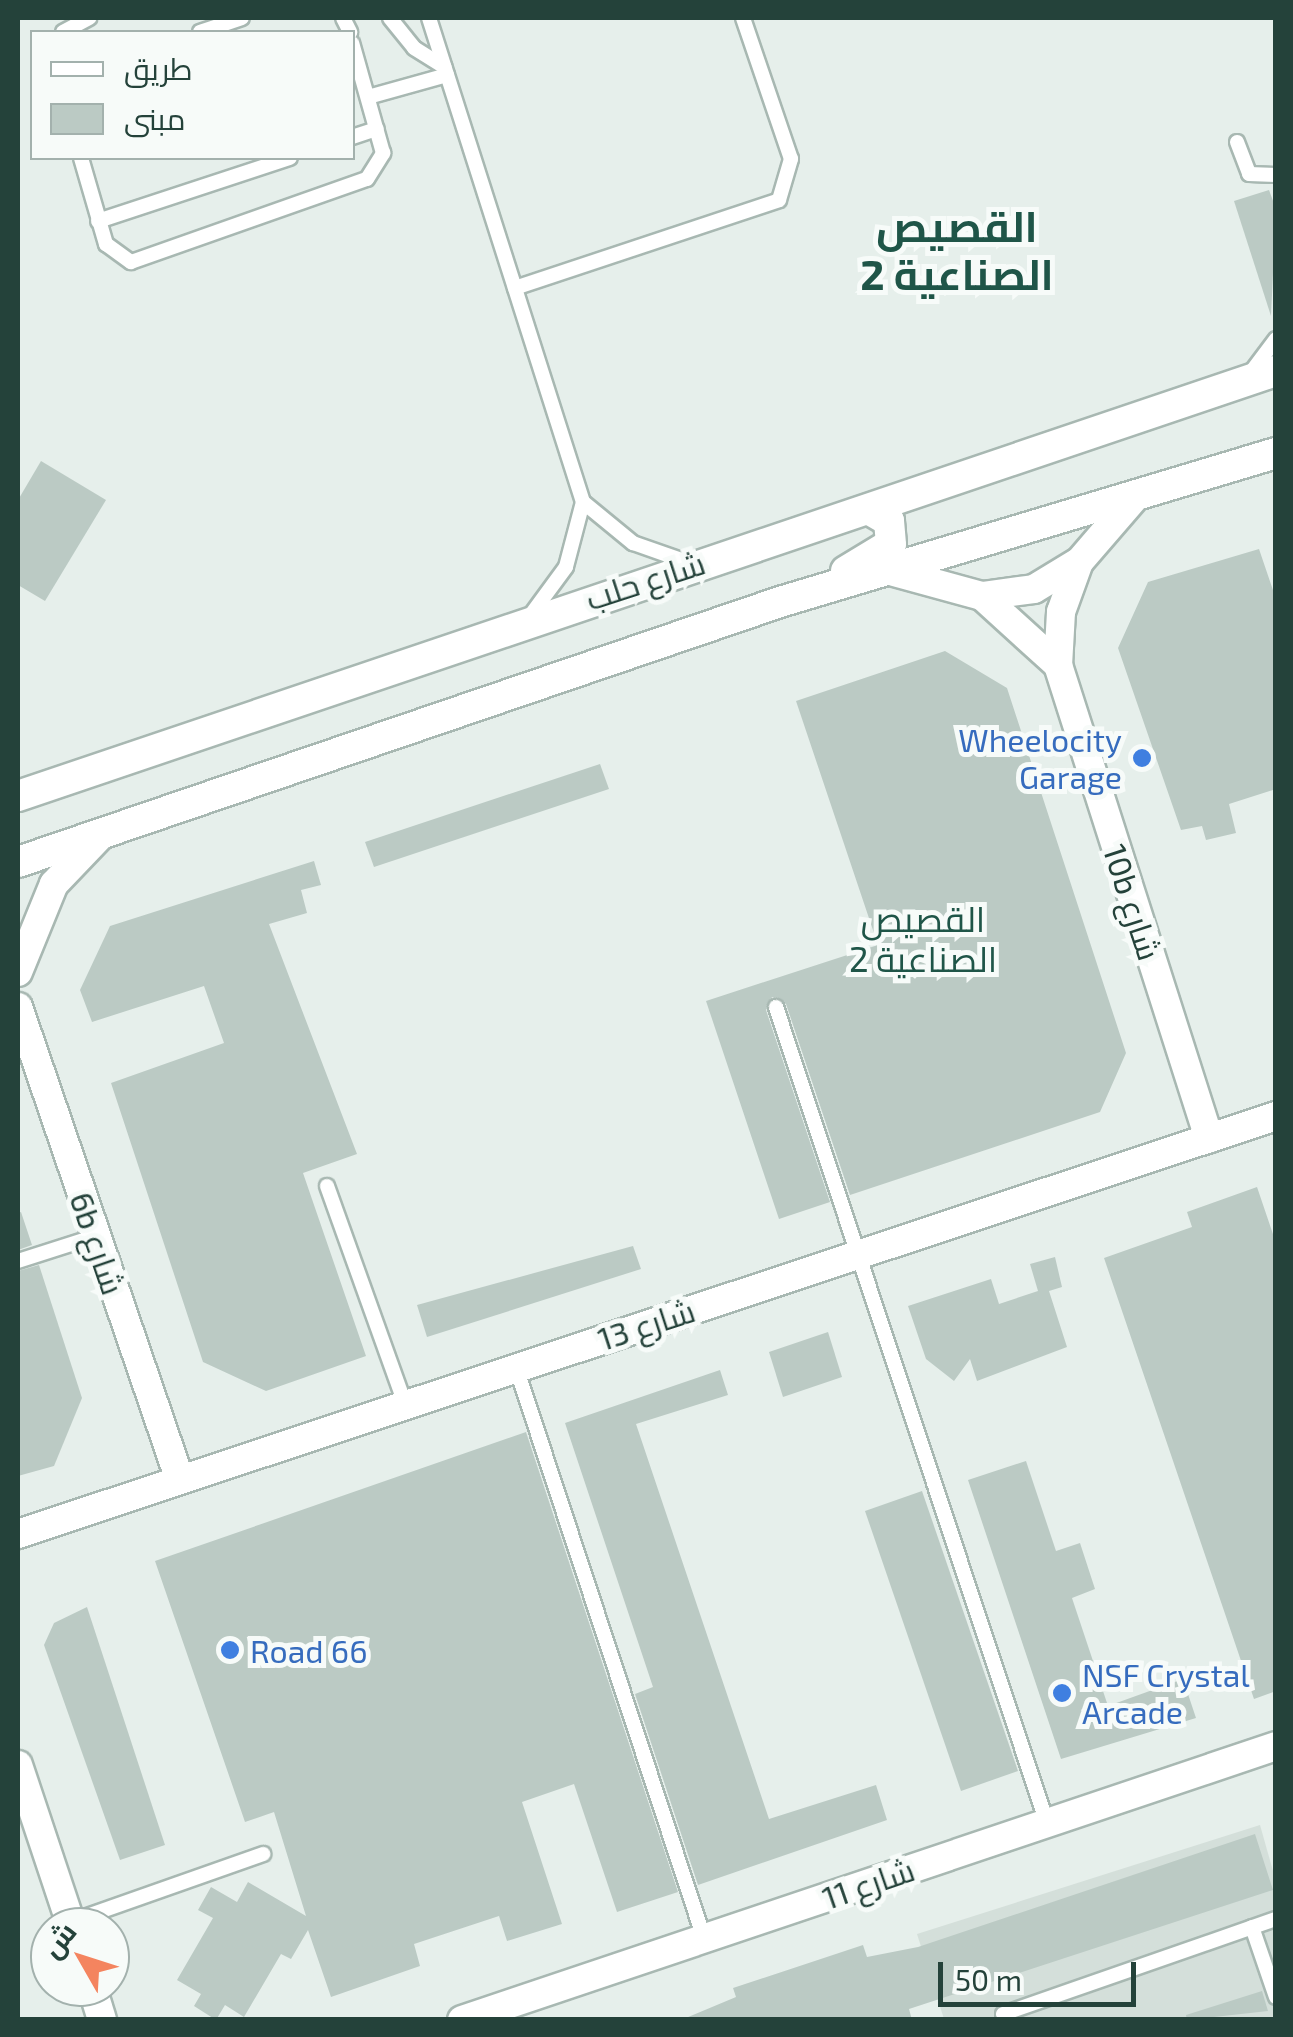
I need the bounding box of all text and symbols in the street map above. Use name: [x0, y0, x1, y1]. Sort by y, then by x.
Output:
legend: [30, 30, 355, 160]
text: طريق: [124, 50, 193, 86]
text: مبنى: [124, 100, 185, 136]
district label: القصيص الصناعية 2: [860, 200, 1054, 298]
street label: شارع حلب: [581, 543, 709, 617]
place label: Wheelocity Garage: [958, 721, 1122, 796]
marker: Wheelocity Garage: [1131, 747, 1153, 769]
street label: 10b شارع: [1096, 839, 1170, 965]
district label: القصيص الصناعية 2: [849, 897, 997, 979]
street label: 6b شارع: [63, 1187, 133, 1299]
street label: شارع 13: [593, 1290, 699, 1358]
place label: Road 66: [250, 1631, 367, 1669]
marker: Road 66: [219, 1639, 241, 1661]
place label: NSF Crystal Arcade: [1082, 1656, 1250, 1731]
marker: NSF Crystal Arcade: [1051, 1682, 1073, 1704]
street label: شارع 11: [817, 1849, 919, 1917]
north arrow: [30, 1907, 130, 2007]
text: ش: [34, 1915, 83, 1964]
scale bar: [943, 1942, 1140, 2004]
text: 50 m: [955, 1961, 1022, 1997]

